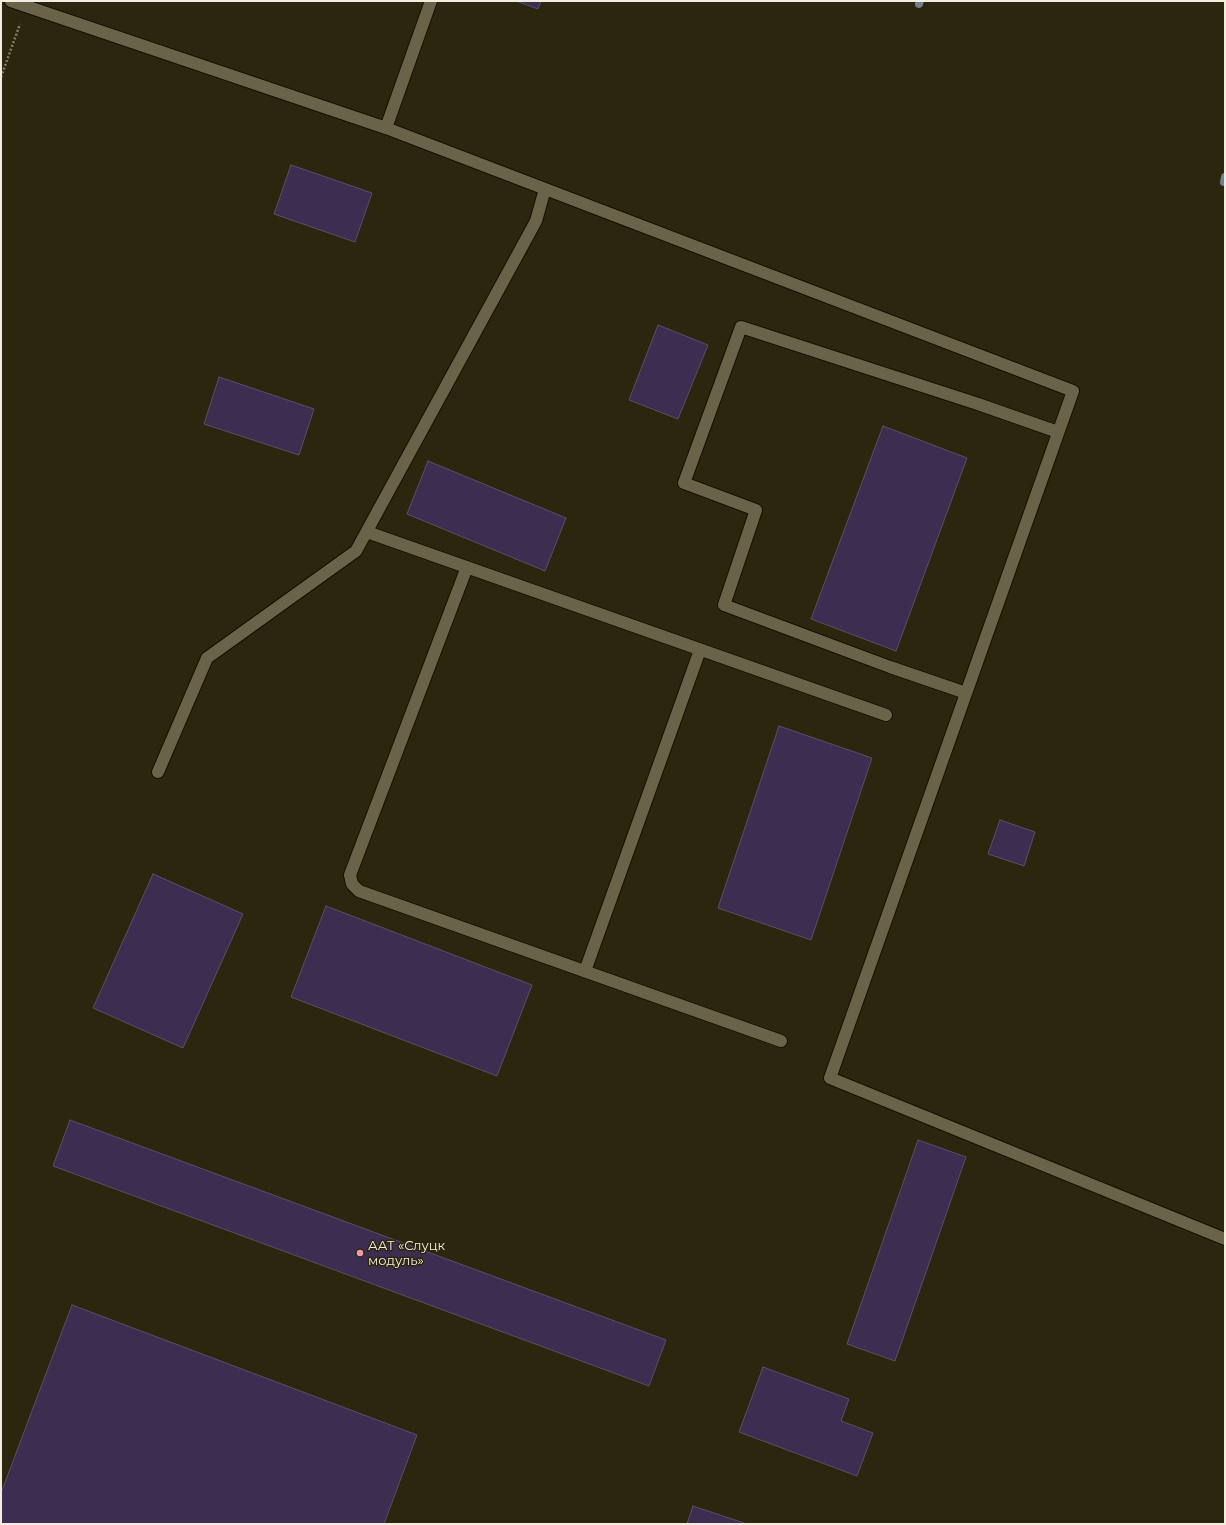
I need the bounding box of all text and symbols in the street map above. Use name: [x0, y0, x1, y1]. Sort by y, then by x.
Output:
place label: ААТ «Слуцк модуль»: [368, 1238, 445, 1269]
marker: ААТ «Слуцк модуль»: [355, 1248, 365, 1258]

